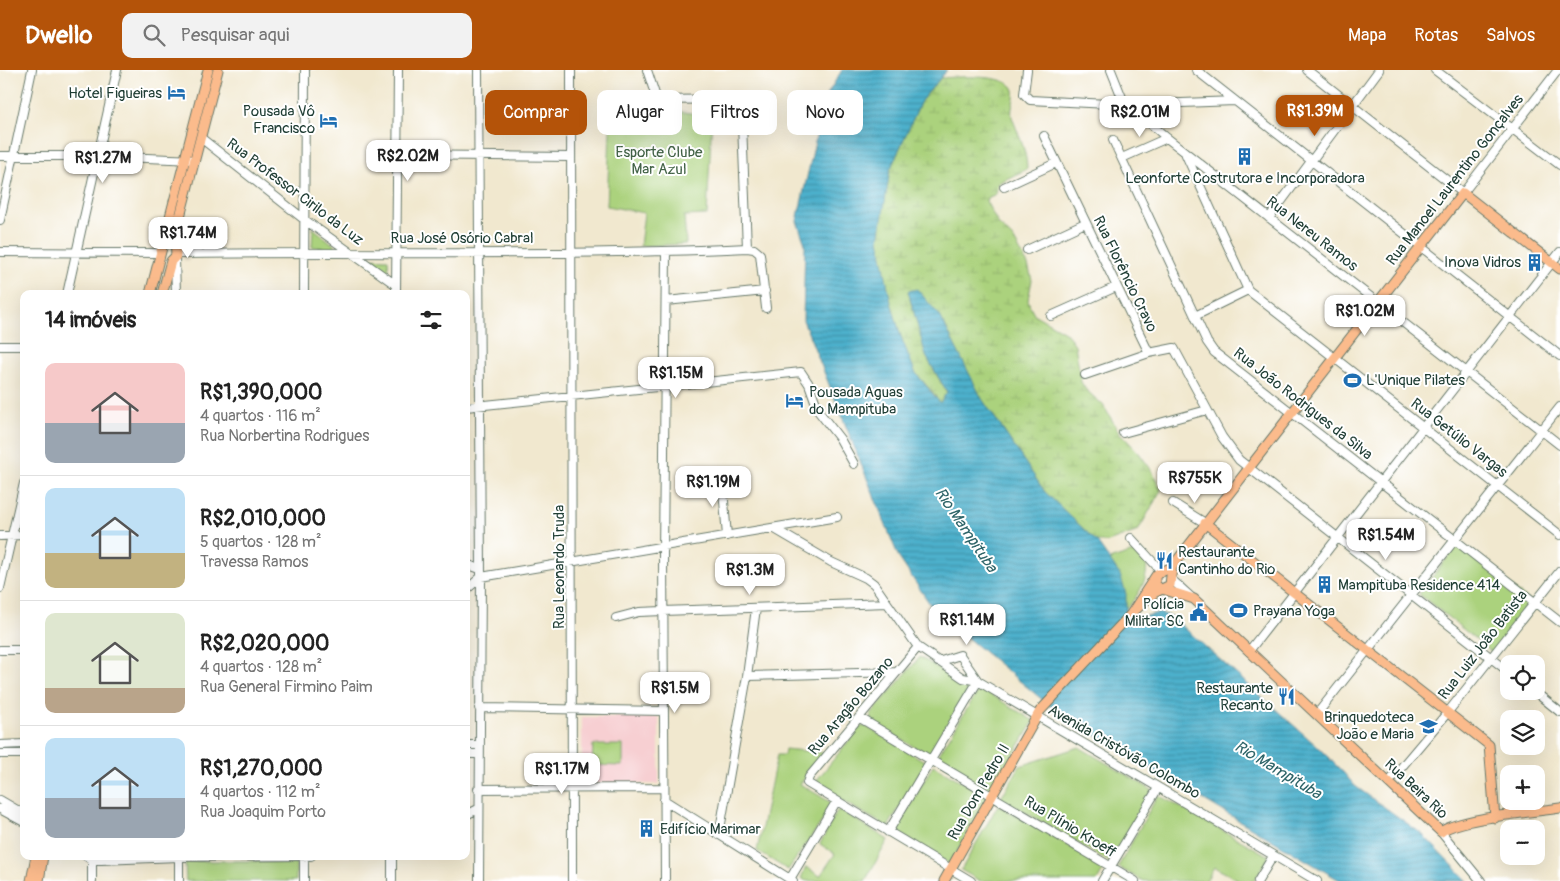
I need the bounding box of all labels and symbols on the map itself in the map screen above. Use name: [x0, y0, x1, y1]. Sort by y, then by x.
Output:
hotel icon: Hotel Figueiras: [166, 83, 186, 103]
place label: Hotel Figueiras: [68, 84, 162, 103]
street label: Rua Manoel Laurentino Gonçalves: [1382, 90, 1528, 269]
pin: R$1.39M: [1269, 94, 1361, 137]
pin: R$2.01M: [1094, 96, 1186, 138]
place label: Pousada Vô Francisco: [243, 102, 315, 138]
hotel icon: Pousada Vô Francisco: [319, 110, 339, 130]
street label: Rua Professor Cirilo da Luz: [223, 134, 367, 250]
pin: R$2.02M: [362, 140, 454, 182]
pin: R$1.27M: [57, 142, 149, 184]
park label: Esporte Clube Mar Azul: [616, 143, 703, 179]
building icon: Leonforte Costrutora e Incorporadora: [1235, 147, 1255, 167]
place label: Leonforte Costrutora e Incorporadora: [1125, 169, 1365, 188]
street label: Rua Nereu Ramos: [1262, 192, 1362, 276]
street label: Rua Florêncio Cravo: [1089, 213, 1161, 335]
pin: R$1.74M: [142, 216, 234, 259]
street label: Rua José Osório Cabral: [391, 229, 533, 248]
building icon: Inova Vidros: [1525, 252, 1545, 272]
place label: Inova Vidros: [1444, 253, 1521, 272]
pin: R$1.02M: [1319, 294, 1411, 337]
street label: Rua João Rodrigues da Silva: [1230, 344, 1376, 464]
pin: R$1.15M: [630, 356, 722, 399]
sports icon: L'Unique Pilates: [1342, 370, 1362, 390]
place label: L'Unique Pilates: [1366, 371, 1465, 390]
place label: Pousada Aguas do Mampituba: [809, 383, 903, 419]
hotel icon: Pousada Aguas do Mampituba: [785, 391, 805, 411]
street label: Rua Getúlio Vargas: [1407, 394, 1511, 482]
pin: R$755K: [1154, 462, 1236, 504]
pin: R$1.19M: [667, 466, 759, 508]
water label: Rio Mampituba: [930, 484, 1002, 577]
street label: Rua Leonardo Truda: [550, 505, 569, 629]
pin: R$1.54M: [1340, 518, 1432, 561]
place label: Restaurante Cantinho do Rio: [1178, 543, 1275, 579]
restaurant icon: Restaurante Cantinho do Rio: [1154, 551, 1174, 571]
pin: R$1.3M: [709, 554, 791, 596]
building icon: Mampituba Residence 414: [1314, 575, 1334, 595]
place label: Mampituba Residence 414: [1338, 576, 1500, 595]
street label: Rua Luiz João Batista: [1434, 586, 1532, 704]
place label: Polícia Militar SC: [1125, 595, 1184, 631]
sports icon: Prayana Yoga: [1229, 601, 1249, 621]
place label: Prayana Yoga: [1253, 602, 1335, 621]
public building icon: Polícia Militar SC: [1188, 603, 1208, 623]
pin: R$1.14M: [921, 604, 1013, 646]
street label: Rua Aragão Bozano: [804, 653, 898, 759]
pin: R$1.5M: [634, 672, 716, 714]
place label: Restaurante Recanto: [1196, 679, 1274, 715]
restaurant icon: Restaurante Recanto: [1277, 687, 1297, 707]
street label: Avenida Cristóvão Colombo: [1044, 701, 1204, 803]
place label: Brinquedoteca João e Maria: [1324, 708, 1414, 744]
school or university icon: Brinquedoteca João e Maria: [1418, 716, 1438, 736]
water label: Rio Mampituba: [1231, 736, 1326, 804]
street label: Rua Dom Pedro II: [944, 741, 1014, 843]
pin: R$1.17M: [516, 752, 608, 795]
street label: Rua Beira Rio: [1380, 755, 1452, 823]
street label: Rua Plínio Kroeff: [1020, 792, 1120, 862]
building icon: Edifício Marimar: [636, 819, 656, 839]
place label: Edifício Marimar: [660, 820, 761, 839]

